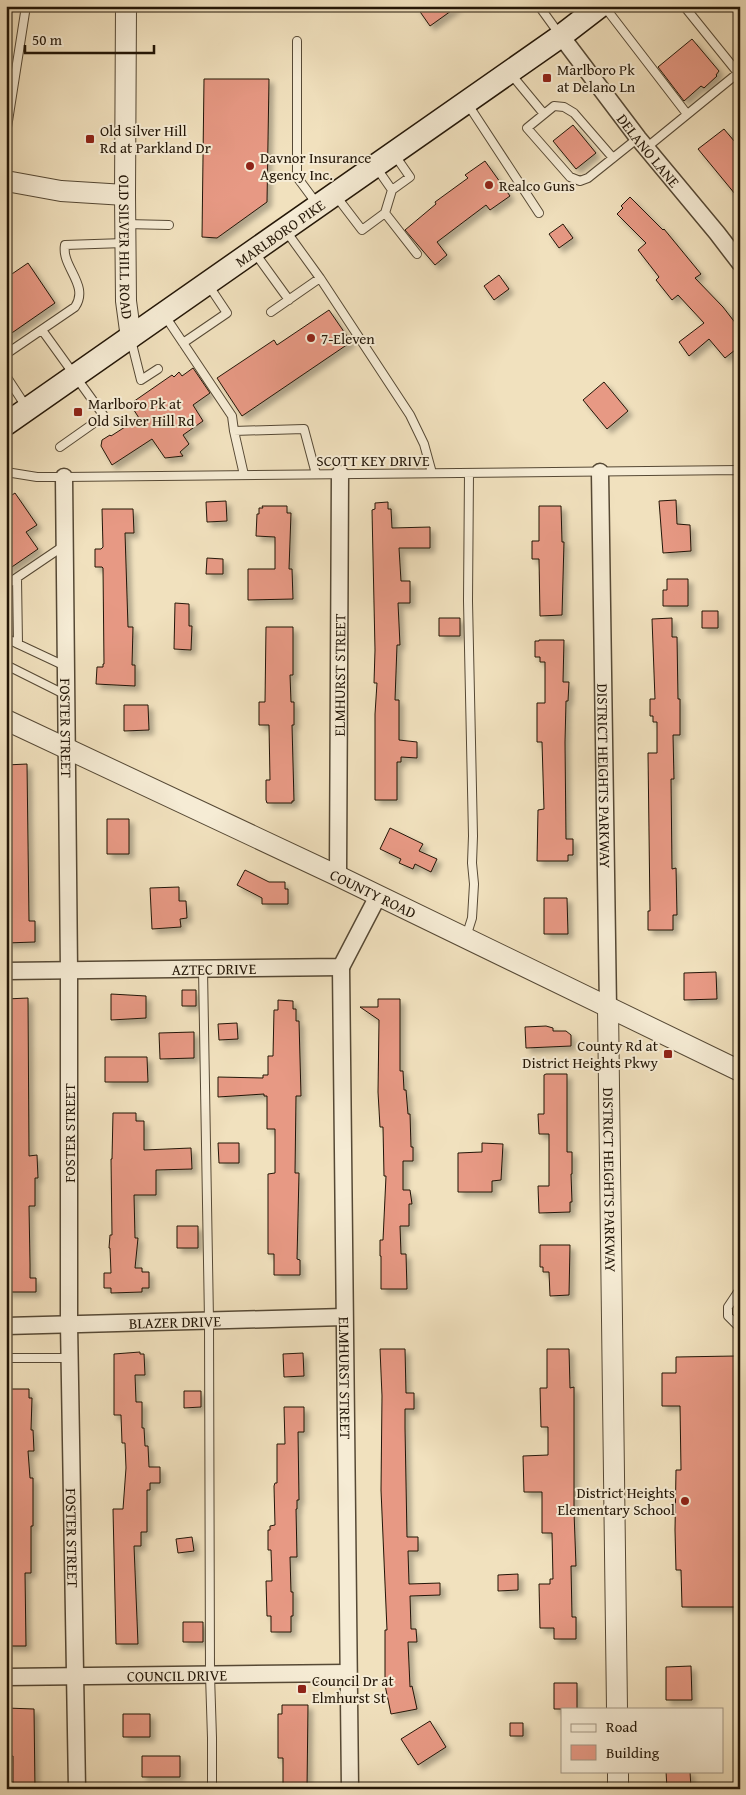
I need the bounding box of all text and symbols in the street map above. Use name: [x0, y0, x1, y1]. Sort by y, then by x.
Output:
scale bar: [25, 22, 154, 54]
text: 50 m: [32, 29, 63, 50]
place label: Marlboro Pk at Delano Ln: [557, 59, 636, 97]
marker: Marlboro Pk at Delano Ln: [541, 72, 553, 84]
street label: DELANO LANE: [613, 109, 685, 192]
place label: Old Silver Hill Rd at Parkland Dr: [100, 120, 211, 158]
marker: Old Silver Hill Rd at Parkland Dr: [84, 133, 96, 145]
place label: Davnor Insurance Agency Inc.: [260, 147, 371, 185]
marker: Davnor Insurance Agency Inc.: [244, 160, 256, 172]
street label: OLD SILVER HILL ROAD: [114, 175, 139, 320]
place label: Realco Guns: [499, 175, 575, 196]
marker: Realco Guns: [483, 179, 495, 191]
street label: MARLBORO PIKE: [231, 194, 329, 271]
place label: 7-Eleven: [321, 328, 375, 349]
marker: 7-Eleven: [305, 332, 317, 344]
place label: Marlboro Pk at Old Silver Hill Rd: [88, 393, 195, 431]
marker: Marlboro Pk at Old Silver Hill Rd: [72, 406, 84, 418]
street label: SCOTT KEY DRIVE: [316, 450, 430, 471]
street label: ELMHURST STREET: [328, 613, 350, 736]
street label: FOSTER STREET: [56, 678, 78, 779]
street label: DISTRICT HEIGHTS PARKWAY: [593, 683, 616, 869]
street label: COUNTY ROAD: [327, 863, 420, 923]
street label: AZTEC DRIVE: [172, 958, 257, 980]
place label: County Rd at District Heights Pkwy: [522, 1035, 659, 1073]
marker: County Rd at District Heights Pkwy: [662, 1048, 674, 1060]
street label: FOSTER STREET: [59, 1083, 80, 1183]
street label: DISTRICT HEIGHTS PARKWAY: [599, 1087, 622, 1273]
street label: BLAZER DRIVE: [129, 1310, 222, 1333]
street label: ELMHURST STREET: [334, 1316, 357, 1440]
place label: District Heights Elementary School: [557, 1482, 675, 1520]
street label: FOSTER STREET: [61, 1488, 84, 1589]
marker: District Heights Elementary School: [679, 1495, 691, 1507]
street label: COUNCIL DRIVE: [127, 1664, 228, 1686]
place label: Council Dr at Elmhurst St: [312, 1670, 394, 1708]
marker: Council Dr at Elmhurst St: [296, 1683, 308, 1695]
legend: [561, 1708, 724, 1772]
text: Road: [606, 1716, 637, 1737]
text: Building: [606, 1742, 660, 1763]

